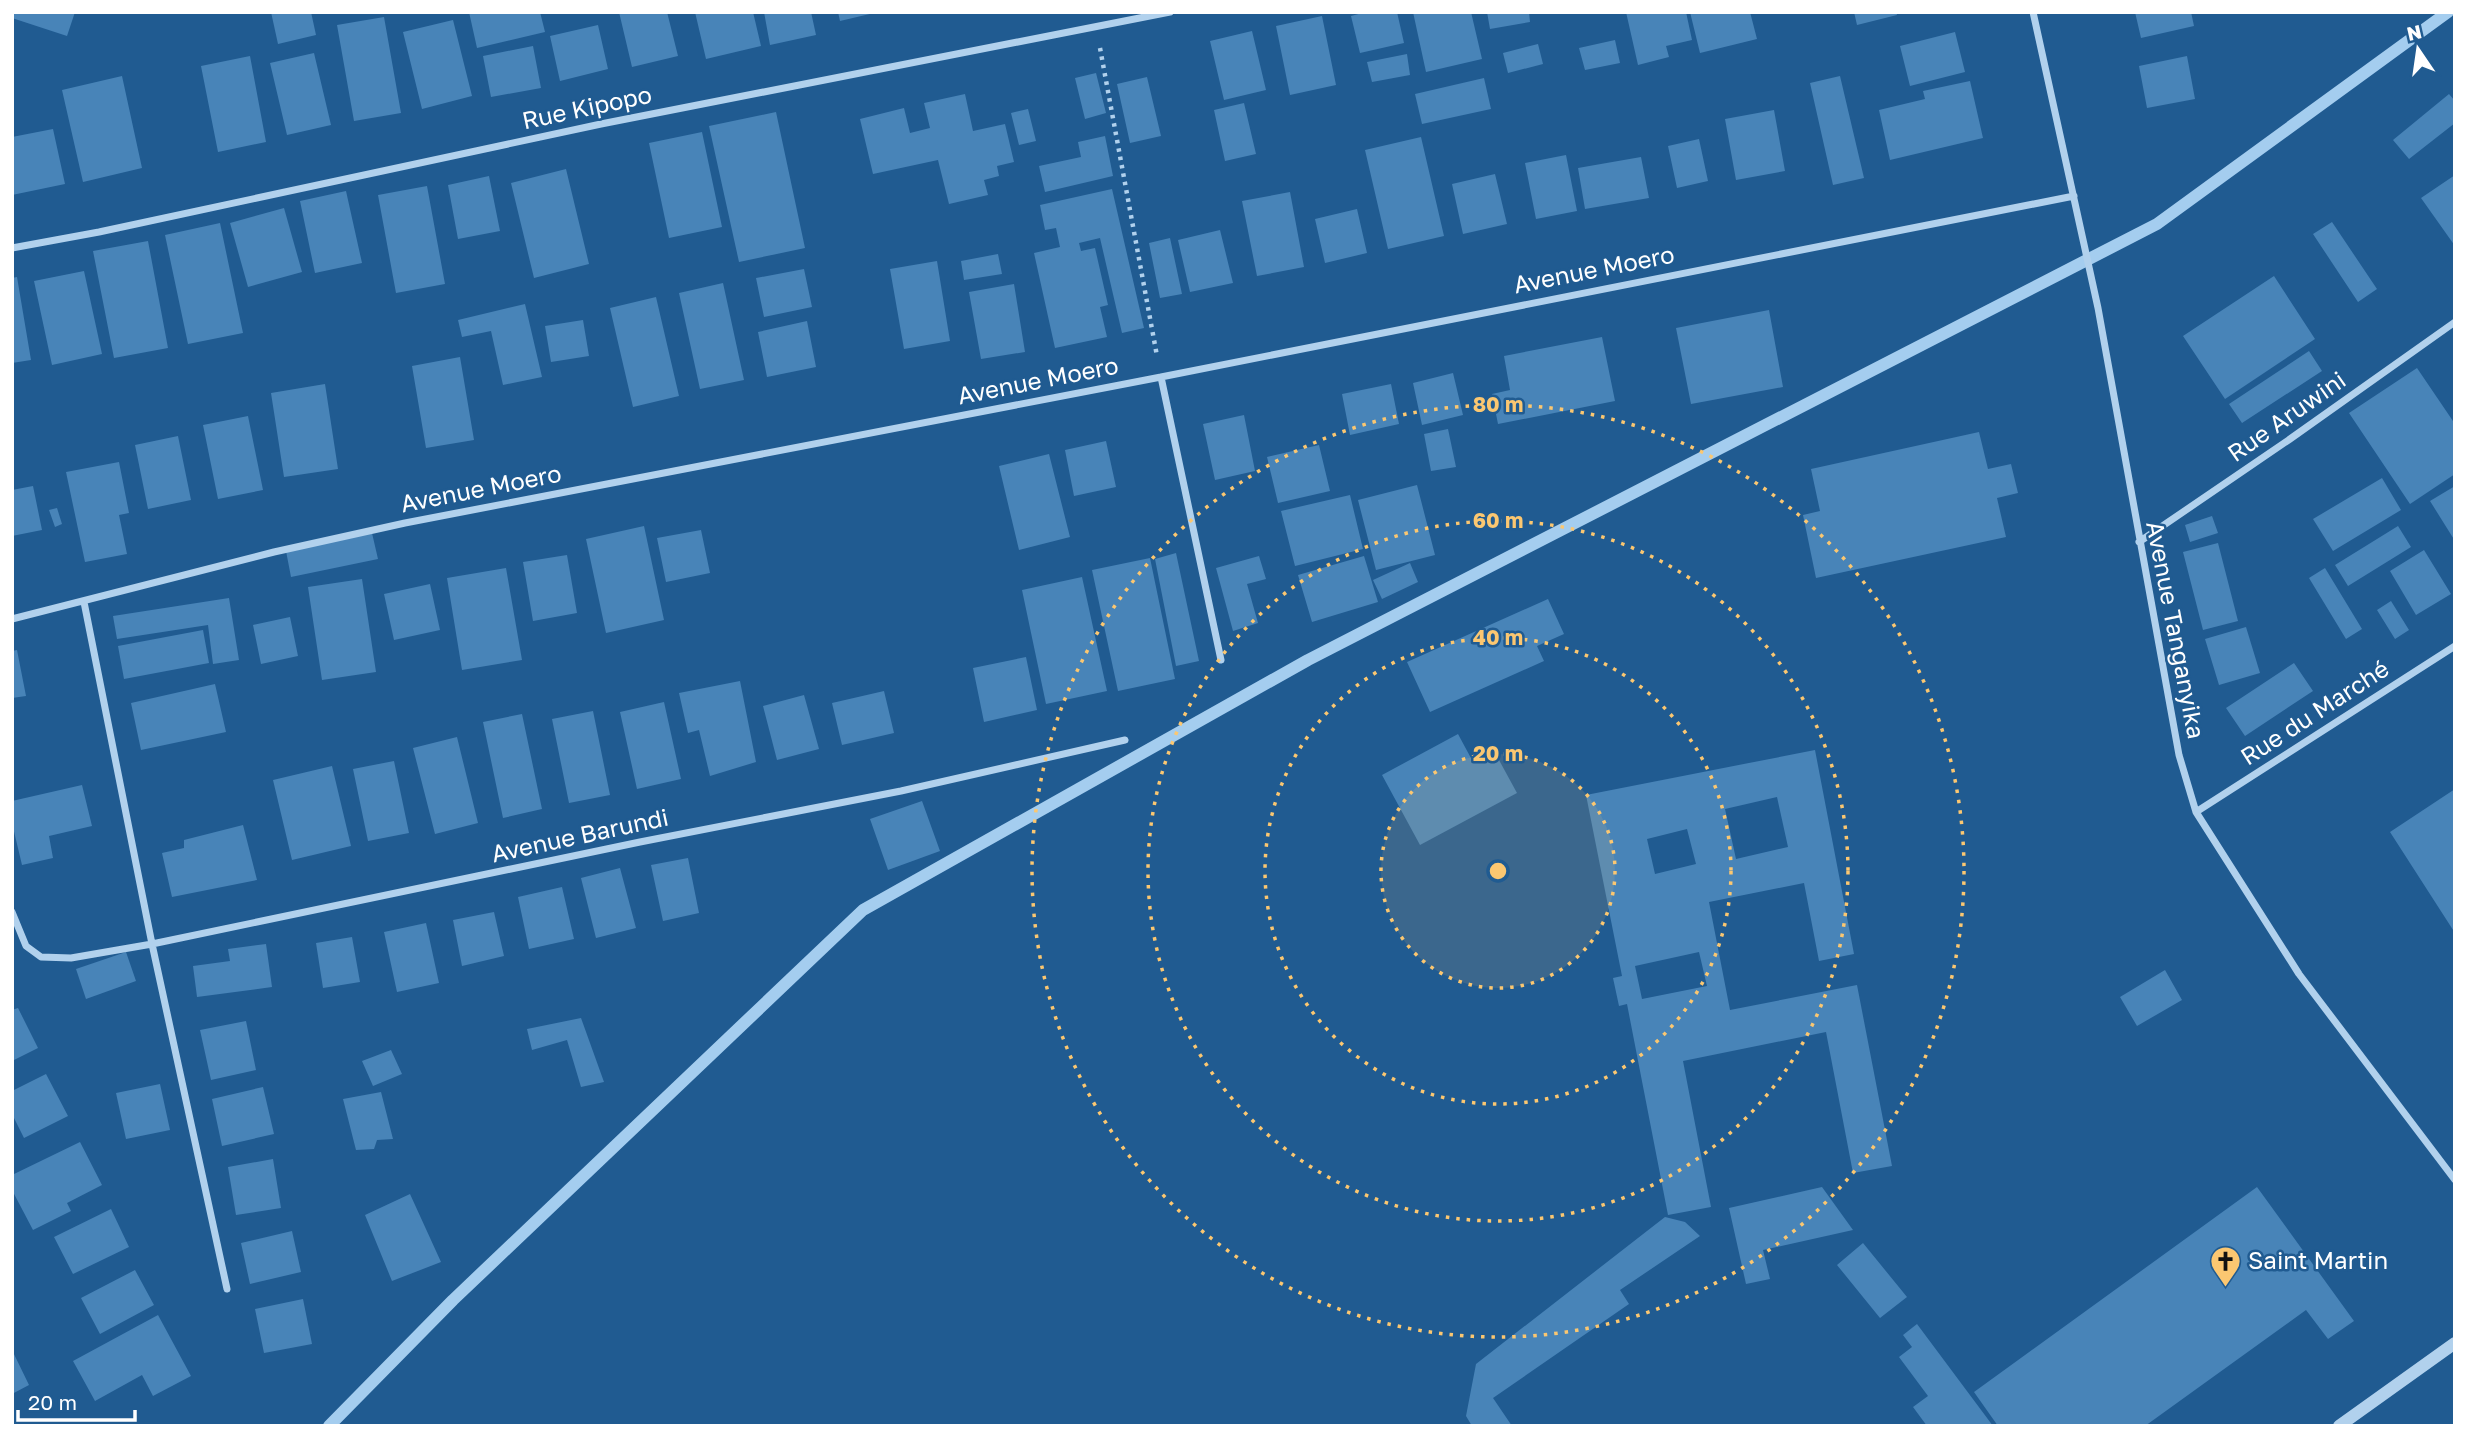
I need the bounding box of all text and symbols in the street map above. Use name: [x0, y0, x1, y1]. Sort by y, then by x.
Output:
north arrow: [2383, 14, 2453, 84]
text: N: [2404, 19, 2424, 45]
street label: Rue Kipopo: [519, 79, 654, 134]
street label: Avenue Moero: [1511, 239, 1677, 298]
street label: Avenue Moero: [955, 350, 1121, 409]
street label: Rue Aruwini: [2222, 365, 2351, 467]
text: 80 m: [1473, 391, 1523, 417]
street label: Avenue Moero: [398, 458, 564, 517]
text: 60 m: [1473, 507, 1523, 533]
street label: Avenue Tanganyika: [2141, 518, 2212, 741]
text: 40 m: [1473, 624, 1523, 650]
street label: Rue du Marché: [2235, 653, 2394, 770]
text: 20 m: [1473, 740, 1523, 766]
street label: Avenue Barundi: [489, 802, 671, 867]
centre of rings: [1486, 859, 1510, 883]
church icon: Saint Martin: [2208, 1244, 2242, 1288]
place label: Saint Martin: [2248, 1245, 2388, 1274]
scale bar: [18, 1378, 135, 1422]
text: 20 m: [28, 1389, 77, 1415]

